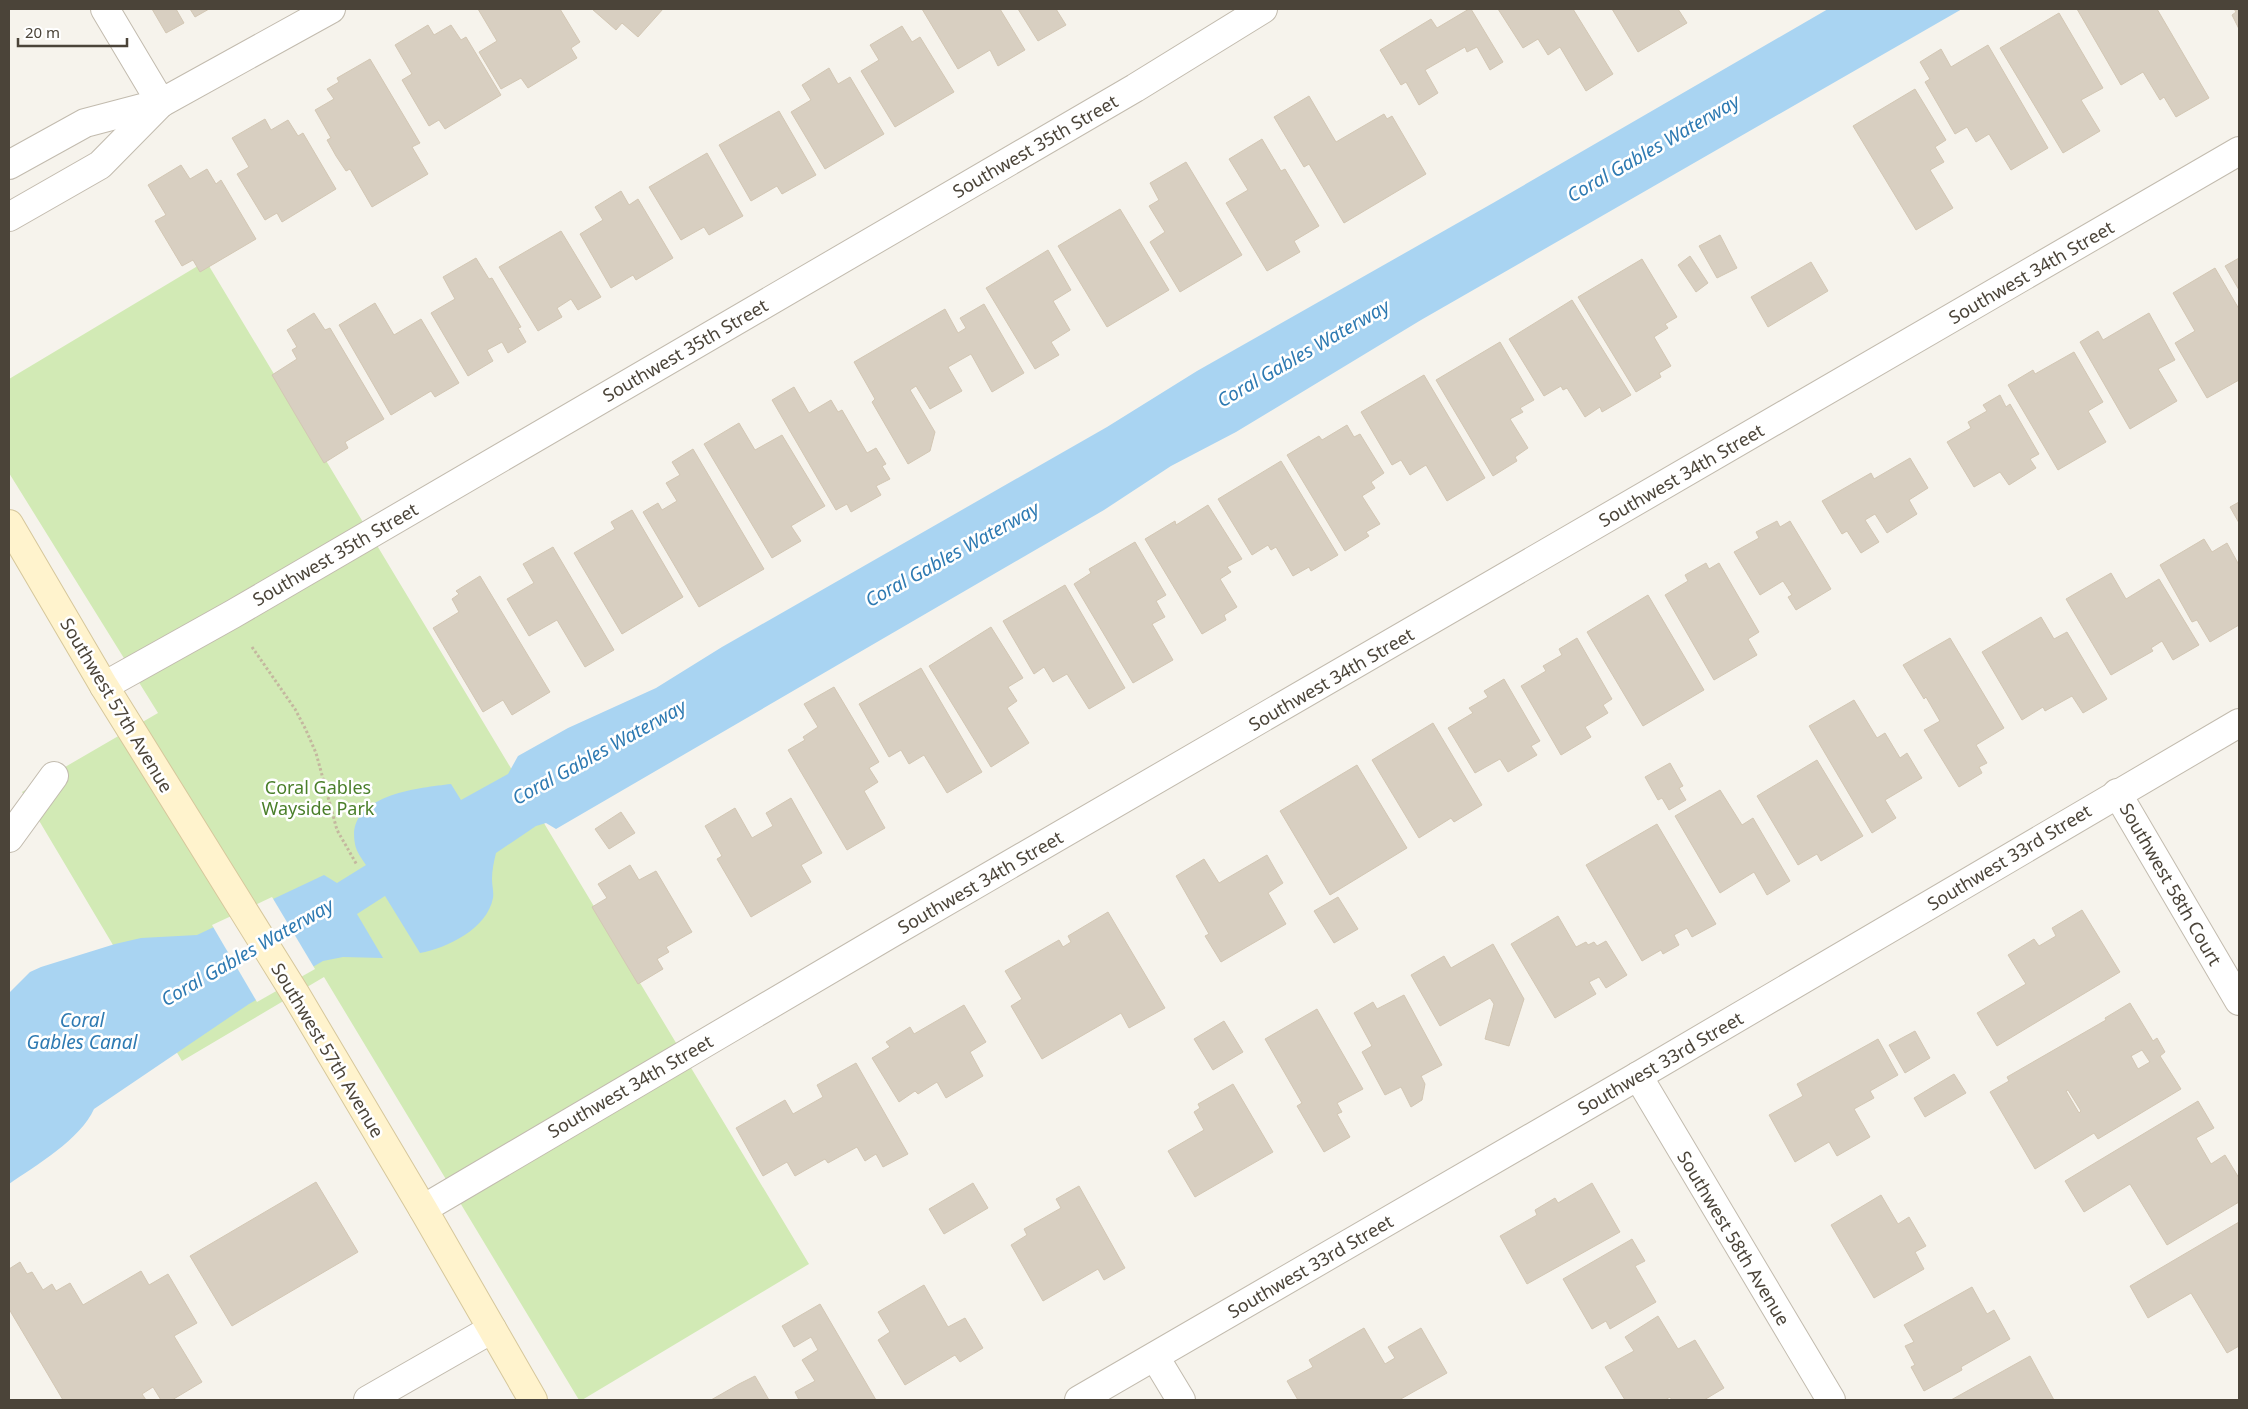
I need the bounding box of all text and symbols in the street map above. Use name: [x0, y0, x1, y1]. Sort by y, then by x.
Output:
scale bar: [18, 15, 126, 47]
text: 20 m: [25, 22, 60, 42]
water label: Coral Gables Waterway: [1562, 87, 1745, 208]
street label: Southwest 35th Street: [948, 89, 1122, 203]
street label: Southwest 34th Street: [1944, 215, 2118, 329]
water label: Coral Gables Waterway: [1212, 292, 1395, 413]
street label: Southwest 35th Street: [598, 293, 772, 407]
street label: Southwest 34th Street: [1594, 418, 1768, 532]
water label: Coral Gables Waterway: [860, 495, 1045, 613]
street label: Southwest 35th Street: [248, 497, 422, 611]
street label: Southwest 57th Avenue: [55, 613, 179, 797]
street label: Southwest 34th Street: [1244, 622, 1418, 736]
water label: Coral Gables Waterway: [507, 693, 692, 811]
park label: Coral Gables Wayside Park: [262, 775, 375, 820]
street label: Southwest 33rd Street: [1923, 798, 2096, 916]
street label: Southwest 58th Court: [2115, 798, 2228, 970]
street label: Southwest 34th Street: [893, 825, 1067, 939]
water label: Coral Gables Waterway: [156, 891, 339, 1012]
street label: Southwest 57th Avenue: [266, 958, 390, 1142]
street label: Southwest 33rd Street: [1573, 1006, 1748, 1120]
water label: Coral Gables Canal: [27, 1007, 139, 1055]
street label: Southwest 34th Street: [543, 1029, 717, 1143]
street label: Southwest 58th Avenue: [1672, 1146, 1796, 1330]
street label: Southwest 33rd Street: [1223, 1209, 1398, 1323]

